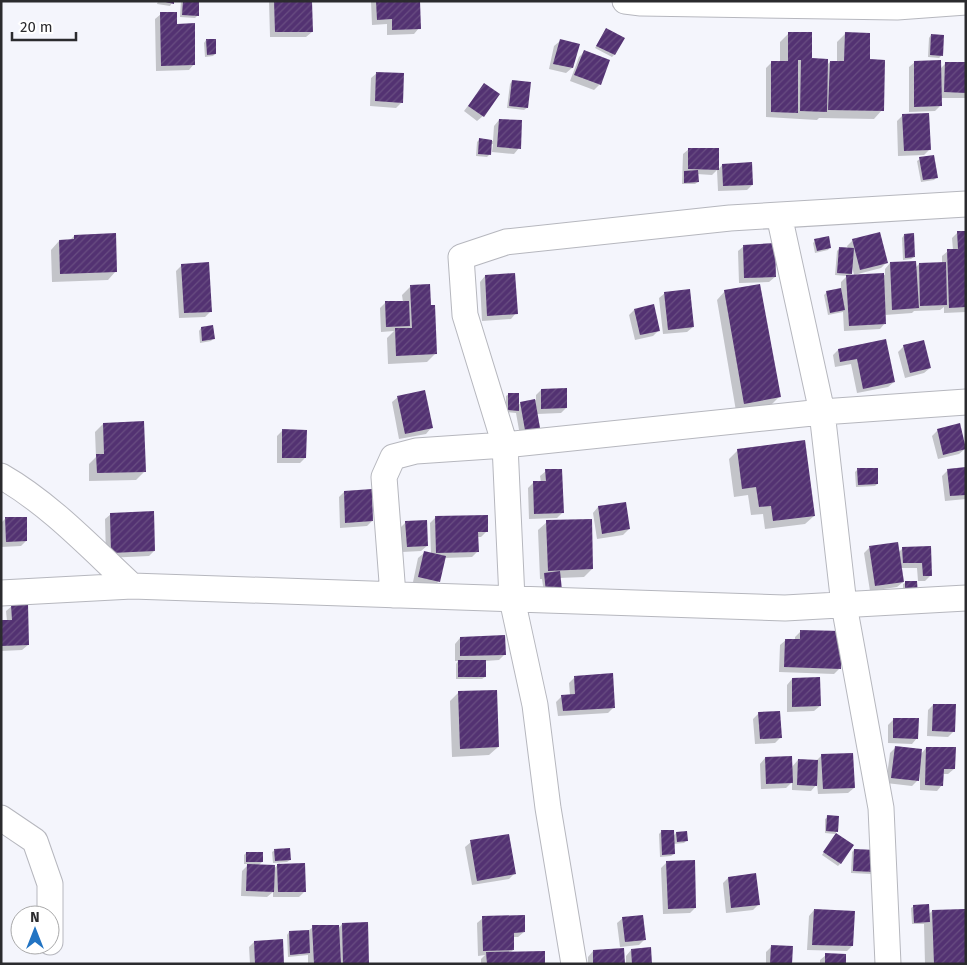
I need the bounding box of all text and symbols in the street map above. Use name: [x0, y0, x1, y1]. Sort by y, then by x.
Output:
scale bar: [12, 10, 76, 42]
text: 20 m: [20, 18, 53, 36]
north arrow: [10, 905, 60, 955]
text: N: [30, 909, 40, 926]

